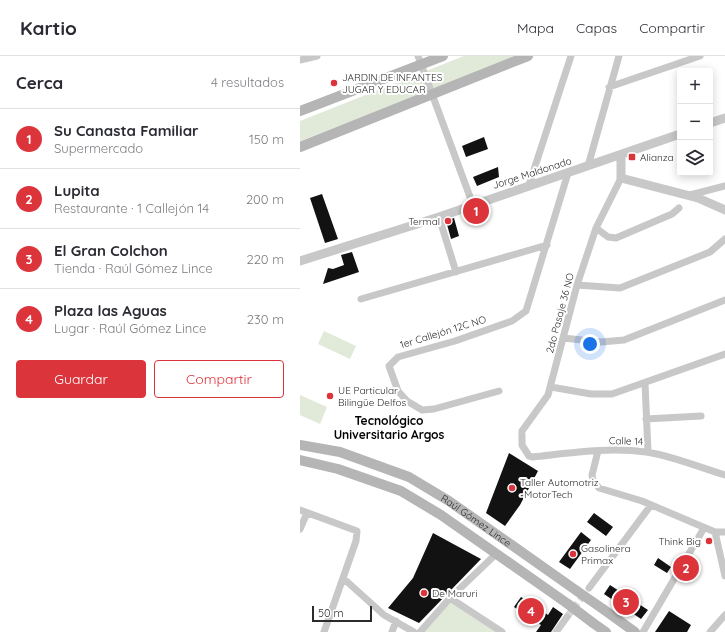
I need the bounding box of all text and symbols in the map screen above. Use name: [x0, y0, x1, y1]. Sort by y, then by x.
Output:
text: Kartio: [20, 16, 77, 40]
text: Mapa: [517, 19, 554, 37]
text: Capas: [576, 19, 617, 37]
text: Compartir: [639, 19, 705, 37]
map controls: [677, 68, 713, 176]
button: +: [677, 68, 713, 104]
place label: JARDIN DE INFANTES JUGAR Y EDUCAR: [342, 71, 443, 96]
text: Cerca: [16, 72, 63, 93]
text: 4 resultados: [211, 74, 284, 90]
marker: JARDIN DE INFANTES JUGAR Y EDUCAR: [329, 78, 339, 88]
button: −: [677, 104, 713, 140]
text: Su Canasta Familiar: [54, 121, 199, 140]
text: 1: [26, 131, 32, 147]
text: 150 m: [249, 131, 284, 147]
text: Supermercado: [54, 140, 143, 156]
button: layers: [677, 140, 713, 176]
place label: Alianza: [640, 151, 674, 164]
marker: Alianza: [627, 152, 637, 162]
street label: Jorge Maldonado: [491, 154, 573, 192]
text: Lupita: [54, 181, 100, 200]
text: 2: [25, 191, 33, 207]
text: 200 m: [246, 191, 284, 207]
pin: 1: [463, 196, 489, 226]
text: Restaurante · 1 Callejón 14: [54, 200, 209, 216]
place label: Termal: [408, 215, 440, 228]
marker: Termal: [443, 216, 453, 226]
text: El Gran Colchon: [54, 241, 168, 260]
text: 3: [26, 251, 32, 267]
text: 220 m: [246, 251, 284, 267]
text: Tienda · Raúl Gómez Lince: [54, 260, 212, 276]
street label: 2do Pasaje 36 NO: [543, 271, 577, 355]
text: Plaza las Aguas: [54, 301, 167, 320]
text: 4: [25, 311, 33, 327]
text: 230 m: [247, 311, 284, 327]
street label: 1er Callejón 12C NO: [398, 313, 488, 351]
text: Lugar · Raúl Gómez Lince: [54, 320, 206, 336]
your location: [580, 334, 600, 354]
button: Guardar: [16, 360, 146, 398]
button: Compartir: [154, 360, 284, 398]
place label: UE Particular Bilingüe Delfos: [338, 384, 407, 409]
marker: UE Particular Bilingüe Delfos: [325, 391, 335, 401]
district label: Tecnológico Universitario Argos: [334, 413, 445, 442]
street label: Calle 14: [609, 434, 643, 448]
place label: Taller Automotriz -MotorTech: [520, 476, 599, 501]
marker: Taller Automotriz -MotorTech: [507, 483, 517, 493]
street label: Raúl Gómez Lince: [439, 491, 514, 550]
place label: Think Big: [658, 535, 701, 548]
marker: Think Big: [704, 536, 714, 546]
place label: Gasolinera Primax: [581, 542, 631, 567]
marker: Gasolinera Primax: [568, 549, 578, 559]
pin: 2: [673, 553, 699, 583]
place label: De Maruri: [432, 587, 478, 600]
pin: 3: [613, 587, 639, 617]
marker: De Maruri: [419, 588, 429, 598]
pin: 4: [518, 596, 544, 626]
scale bar: [312, 604, 372, 623]
text: 50 m: [318, 606, 344, 620]

